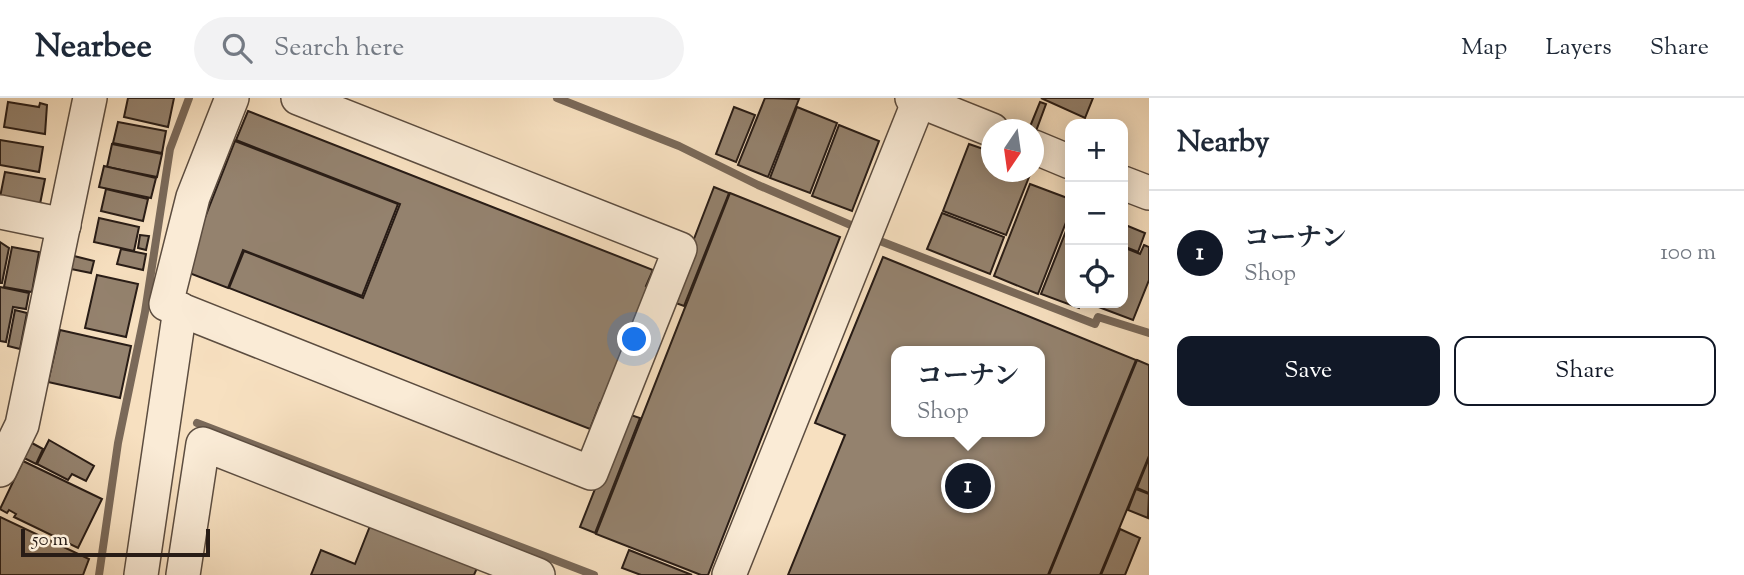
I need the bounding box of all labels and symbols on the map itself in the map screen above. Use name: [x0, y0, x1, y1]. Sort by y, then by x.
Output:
north arrow: [981, 119, 1044, 182]
your location: [617, 322, 651, 356]
pin: 1: [945, 460, 991, 512]
scale bar: [21, 526, 210, 558]

